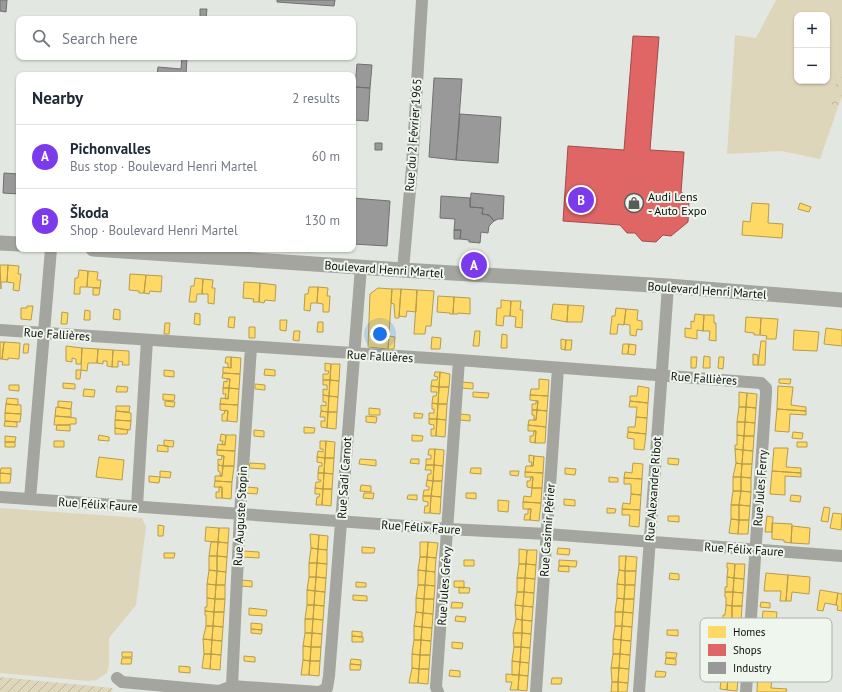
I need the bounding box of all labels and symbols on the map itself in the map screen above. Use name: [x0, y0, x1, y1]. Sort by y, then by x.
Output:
street label: Rue du 2 Février 1965: [402, 78, 424, 192]
pin: B: [568, 185, 594, 215]
place label: Audi Lens - Auto Expo: [648, 189, 707, 218]
shop icon: Audi Lens - Auto Expo: [623, 192, 645, 214]
pin: A: [461, 250, 487, 280]
street label: Boulevard Henri Martel: [324, 257, 445, 281]
street label: Boulevard Henri Martel: [647, 278, 768, 302]
street label: Rue Fallières: [23, 324, 91, 344]
your location: [370, 324, 390, 344]
street label: Rue Fallières: [346, 347, 414, 365]
street label: Rue Fallières: [670, 368, 738, 388]
street label: Rue Alexandre Ribot: [642, 436, 664, 542]
street label: Rue Sadi Carnot: [334, 437, 354, 519]
street label: Rue Jules Ferry: [750, 449, 770, 527]
street label: Rue Auguste Stopin: [230, 466, 250, 566]
street label: Rue Casimir Périer: [536, 483, 558, 577]
street label: Rue Félix Faure: [58, 494, 138, 514]
street label: Rue Félix Faure: [381, 517, 461, 537]
street label: Rue Félix Faure: [704, 539, 784, 559]
street label: Rue Jules Grévy: [434, 546, 454, 626]
legend: [700, 618, 832, 682]
text: Homes: [733, 625, 766, 639]
text: Shops: [733, 643, 762, 657]
text: Industry: [733, 661, 772, 675]

